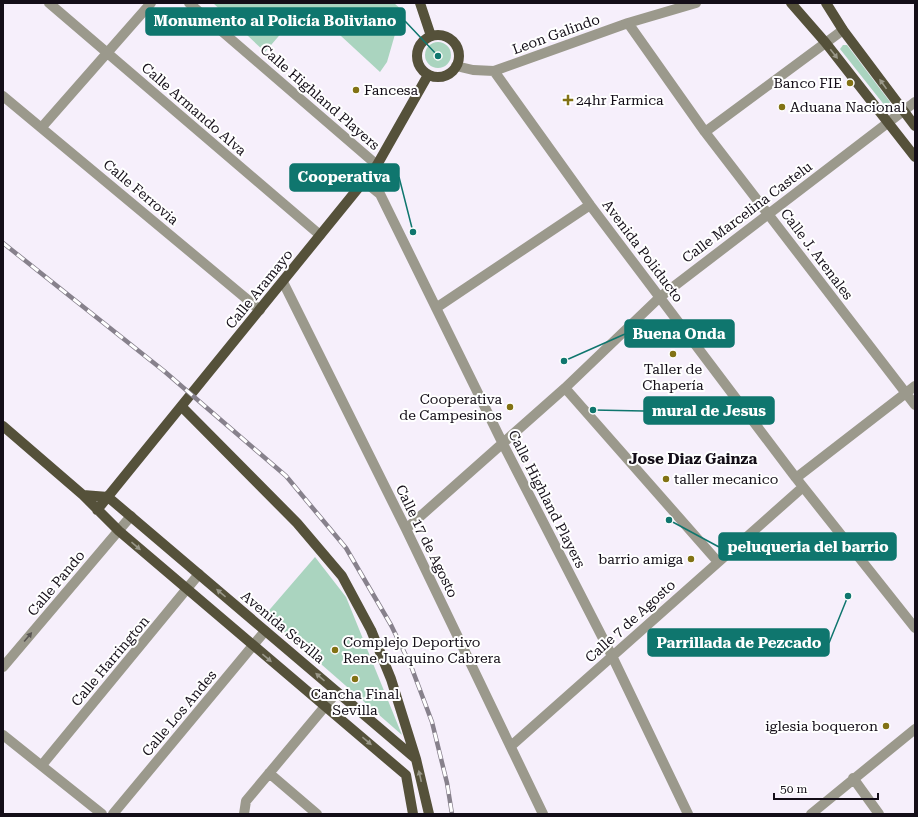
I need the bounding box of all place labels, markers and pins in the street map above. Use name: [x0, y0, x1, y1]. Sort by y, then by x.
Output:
callout: Monumento al Policía Boliviano: [146, 8, 405, 35]
place label: Banco FIE: [773, 75, 842, 91]
marker: Banco FIE: [845, 78, 855, 88]
place label: Fancesa: [364, 82, 418, 98]
marker: Fancesa: [351, 85, 361, 95]
place label: 24hr Farmica: [576, 92, 664, 108]
marker: 24hr Farmica: [563, 95, 573, 105]
place label: Aduana Nacional: [790, 99, 906, 115]
marker: Aduana Nacional: [777, 102, 787, 112]
callout: Cooperativa: [290, 164, 399, 191]
callout: Buena Onda: [625, 320, 734, 347]
marker: Taller de Chapería: [668, 349, 678, 359]
place label: Taller de Chapería: [642, 361, 704, 393]
place label: Cooperativa de Campesinos: [399, 391, 502, 423]
callout: mural de Jesus: [644, 397, 774, 424]
marker: Cooperativa de Campesinos: [505, 402, 515, 412]
place label: taller mecanico: [674, 471, 778, 487]
marker: taller mecanico: [661, 474, 671, 484]
callout: peluqueria del barrio: [719, 533, 896, 560]
place label: barrio amiga: [598, 551, 683, 567]
marker: barrio amiga: [686, 554, 696, 564]
callout: Parrillada de Pezcado: [648, 629, 829, 656]
place label: Complejo Deportivo Rene Juaquino Cabrera: [343, 634, 501, 666]
marker: Complejo Deportivo Rene Juaquino Cabrera: [330, 645, 340, 655]
marker: Cancha Final Sevilla: [350, 674, 360, 684]
place label: Cancha Final Sevilla: [311, 686, 400, 718]
place label: iglesia boqueron: [765, 718, 878, 734]
marker: iglesia boqueron: [881, 721, 891, 731]

